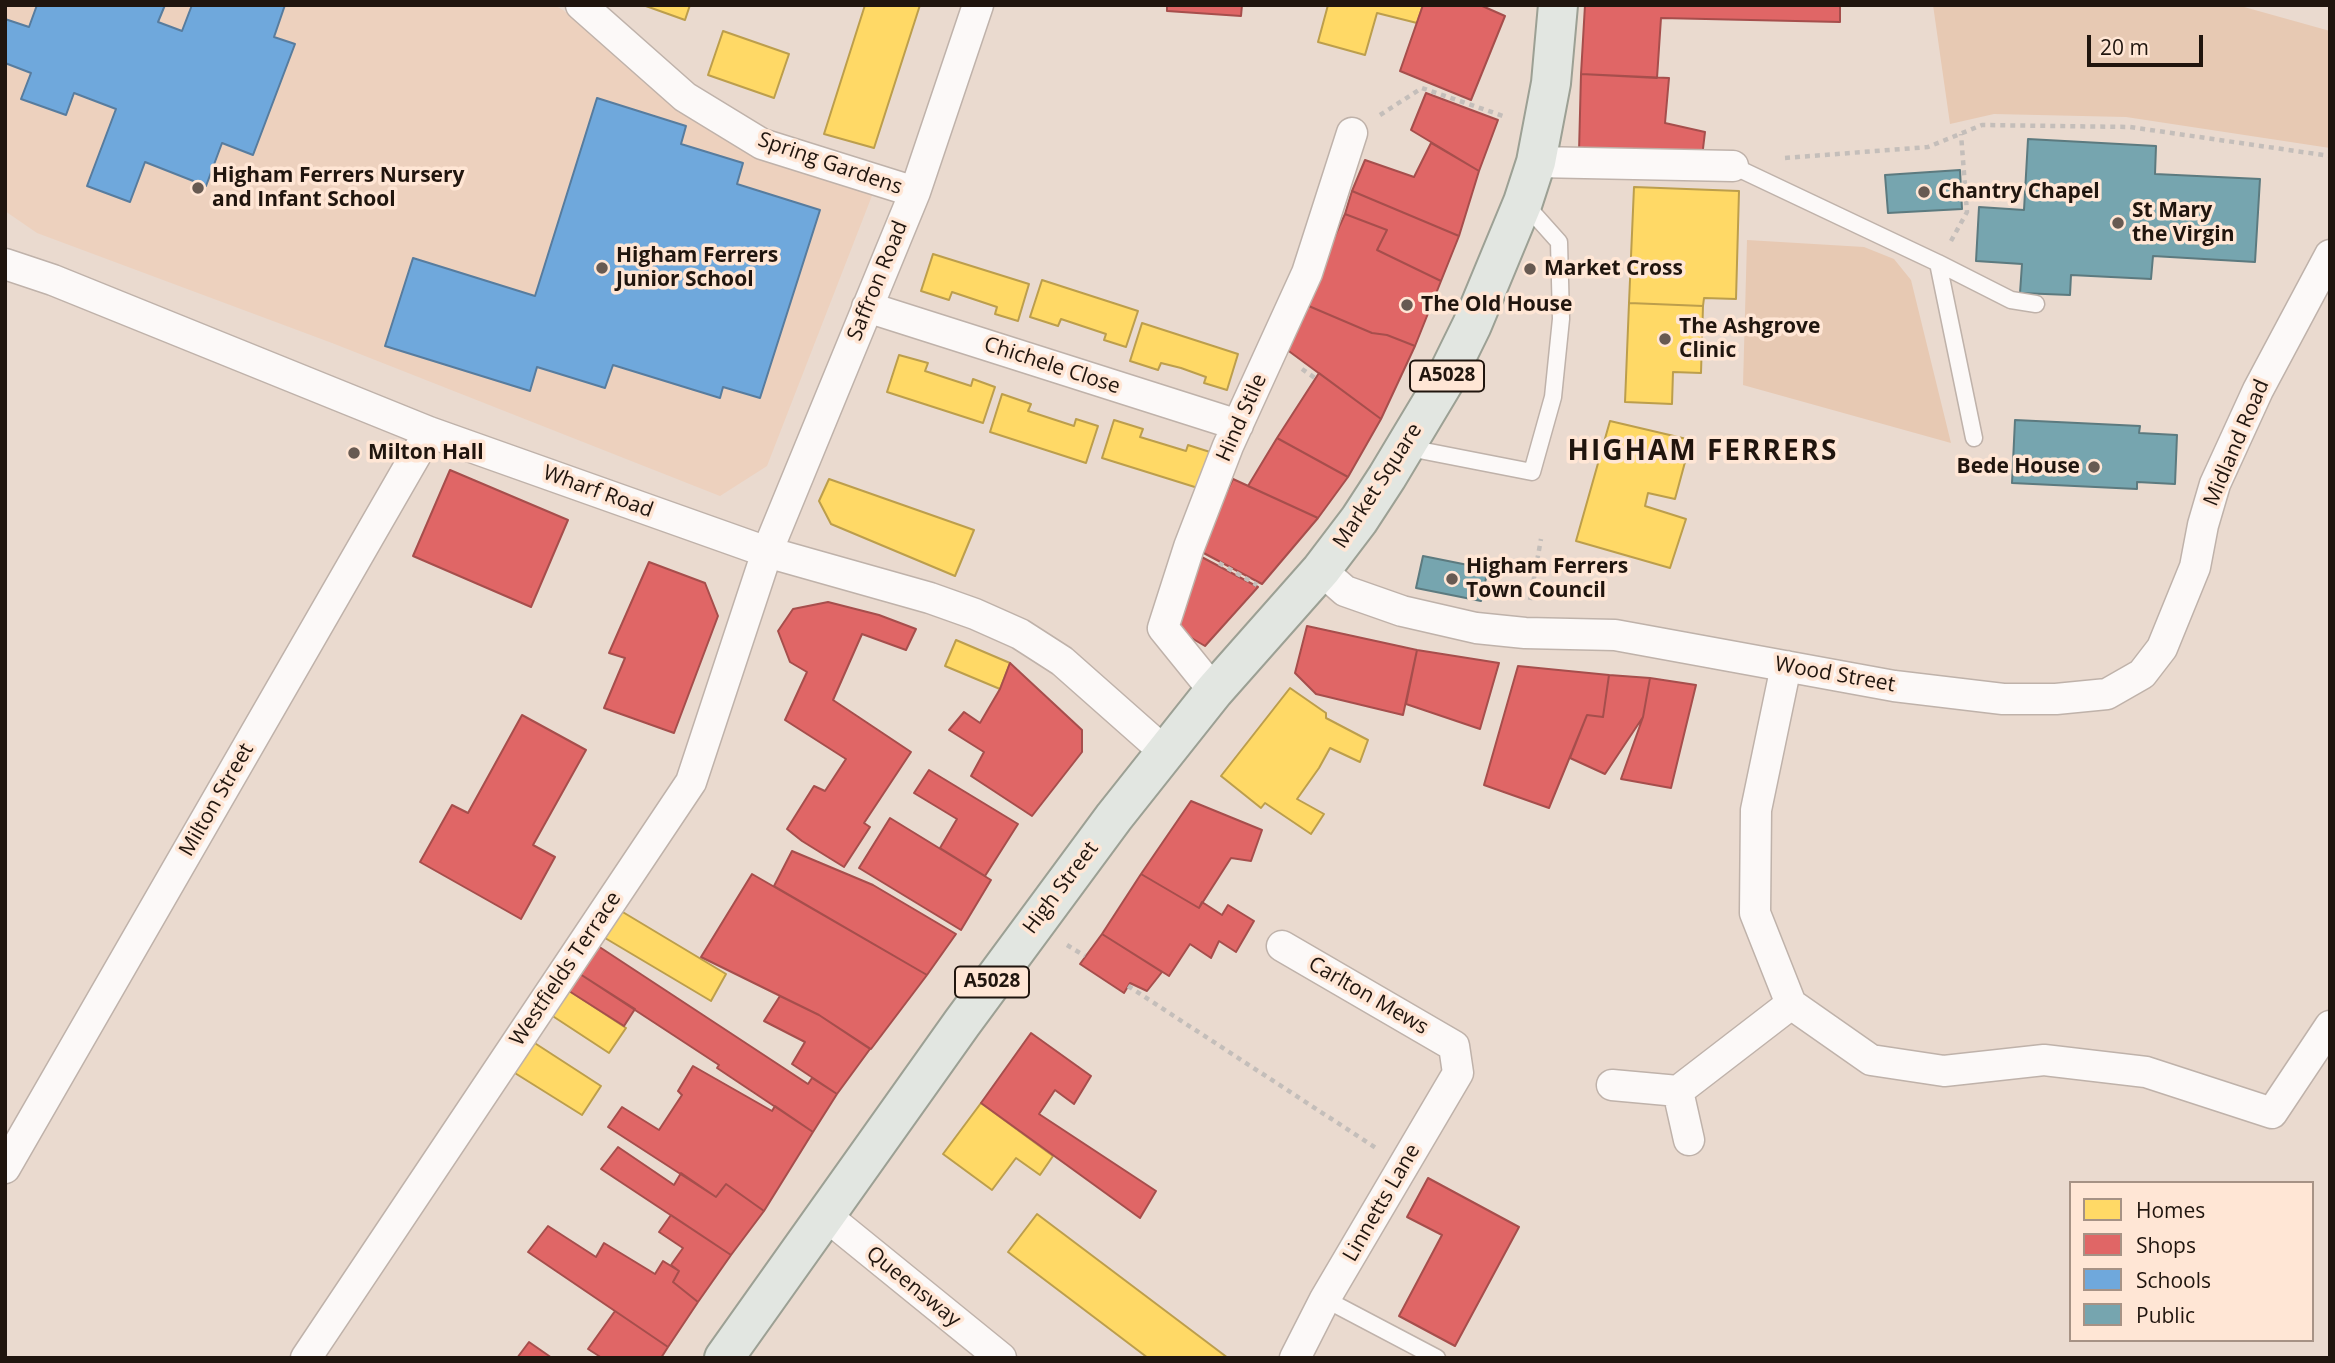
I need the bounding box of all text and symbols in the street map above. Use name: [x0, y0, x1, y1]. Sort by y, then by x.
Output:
scale bar: [2090, 21, 2206, 65]
text: 20 m: [2100, 33, 2149, 61]
street label: Spring Gardens: [754, 128, 906, 200]
place label: Higham Ferrers Nursery and Infant School: [212, 163, 464, 213]
place label: Chantry Chapel: [1938, 179, 2100, 205]
marker: Higham Ferrers Nursery and Infant School: [190, 180, 206, 196]
marker: Chantry Chapel: [1916, 184, 1932, 200]
place label: St Mary the Virgin: [2132, 198, 2234, 248]
marker: St Mary the Virgin: [2110, 215, 2126, 231]
street label: Saffron Road: [843, 217, 913, 345]
place label: Higham Ferrers Junior School: [616, 243, 778, 293]
place label: Market Cross: [1544, 256, 1683, 282]
marker: Higham Ferrers Junior School: [594, 260, 610, 276]
marker: Market Cross: [1522, 261, 1538, 277]
place label: The Old House: [1421, 292, 1572, 318]
marker: The Old House: [1399, 297, 1415, 313]
place label: The Ashgrove Clinic: [1679, 314, 1820, 364]
marker: The Ashgrove Clinic: [1657, 331, 1673, 347]
street label: Chichele Close: [981, 332, 1123, 400]
road number: A5028: [1410, 360, 1484, 392]
street label: Hind Stile: [1212, 370, 1272, 466]
street label: Midland Road: [2199, 376, 2275, 510]
street label: Market Square: [1328, 419, 1428, 553]
district label: HIGHAM FERRERS: [1569, 435, 1837, 469]
place label: Milton Hall: [368, 440, 484, 466]
marker: Milton Hall: [346, 445, 362, 461]
place label: Bede House: [1957, 454, 2080, 480]
marker: Bede House: [2086, 459, 2102, 475]
street label: Wharf Road: [540, 460, 656, 524]
place label: Higham Ferrers Town Council: [1466, 554, 1628, 604]
marker: Higham Ferrers Town Council: [1444, 571, 1460, 587]
street label: Wood Street: [1773, 652, 1897, 698]
street label: Milton Street: [174, 739, 260, 861]
street label: High Street: [1018, 837, 1104, 939]
street label: Westfields Terrace: [505, 887, 627, 1051]
street label: Carlton Mews: [1304, 952, 1432, 1040]
road number: A5028: [955, 966, 1029, 998]
street label: Linnetts Lane: [1338, 1140, 1426, 1266]
legend: [2069, 1181, 2314, 1342]
text: Homes: [2136, 1196, 2205, 1224]
text: Shops: [2136, 1231, 2196, 1259]
street label: Queensway: [861, 1241, 965, 1333]
text: Schools: [2136, 1266, 2211, 1294]
text: Public: [2136, 1301, 2195, 1329]

